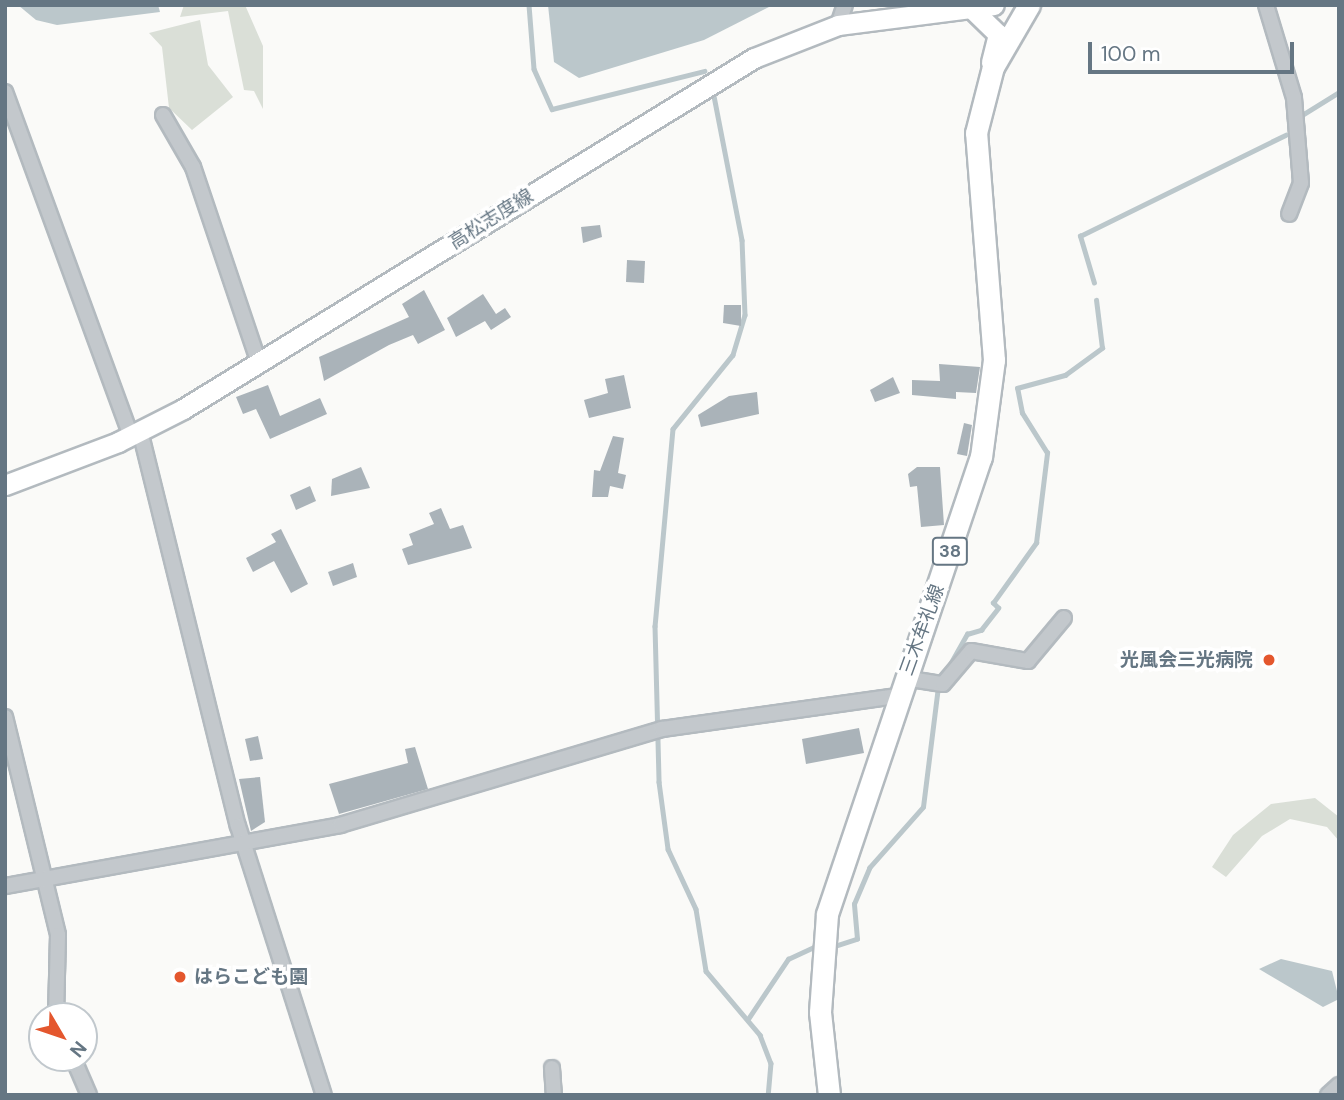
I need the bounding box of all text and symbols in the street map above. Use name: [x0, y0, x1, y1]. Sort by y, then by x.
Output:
scale bar: [1092, 28, 1298, 72]
text: 100 m: [1101, 40, 1161, 68]
street label: 高松志度線: [445, 184, 537, 254]
road number: 38: [931, 536, 969, 566]
street label: 三木牟礼線: [895, 581, 949, 679]
place label: 光風会三光病院: [1120, 649, 1253, 671]
marker: 光風会三光病院: [1259, 650, 1279, 670]
place label: はらこども園: [194, 966, 308, 988]
marker: はらこども園: [172, 969, 188, 985]
north arrow: [28, 1002, 98, 1072]
text: N: [64, 1036, 92, 1063]

